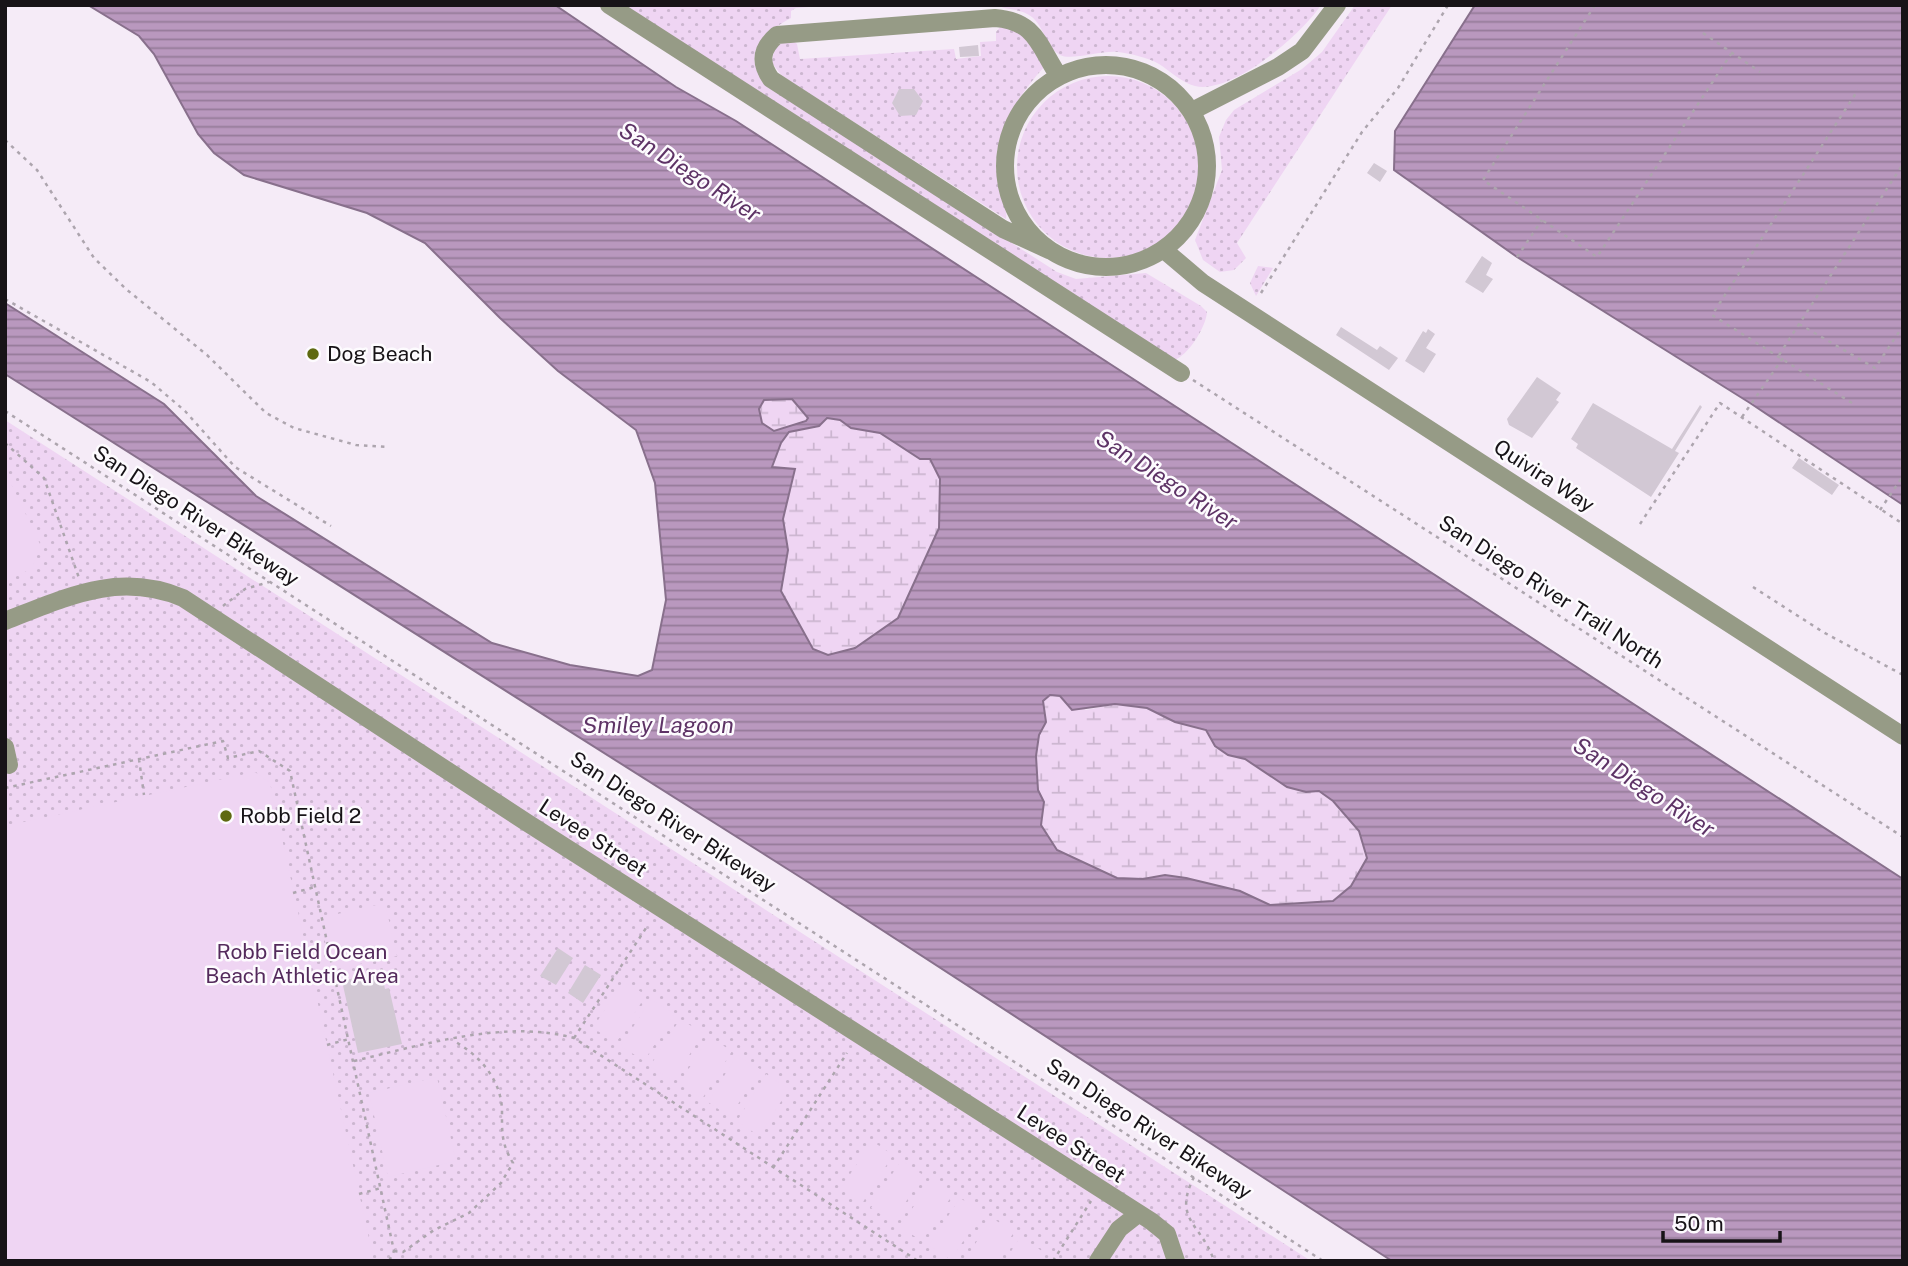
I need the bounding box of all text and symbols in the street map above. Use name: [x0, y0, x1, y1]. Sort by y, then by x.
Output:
water label: San Diego River: [615, 116, 766, 227]
place label: Dog Beach: [327, 341, 432, 366]
marker: Dog Beach: [305, 346, 321, 362]
water label: San Diego River: [1092, 424, 1243, 535]
street label: Quivira Way: [1489, 434, 1599, 517]
street label: San Diego River Bikeway: [89, 440, 304, 591]
street label: San Diego River Trail North: [1434, 510, 1668, 674]
water label: Smiley Lagoon: [582, 711, 734, 738]
water label: San Diego River: [1569, 731, 1720, 842]
street label: San Diego River Bikeway: [566, 746, 781, 897]
street label: Levee Street: [535, 793, 652, 882]
place label: Robb Field 2: [240, 803, 361, 828]
marker: Robb Field 2: [218, 808, 234, 824]
park label: Robb Field Ocean Beach Athletic Area: [205, 939, 399, 988]
street label: San Diego River Bikeway: [1042, 1053, 1257, 1204]
street label: Levee Street: [1013, 1099, 1130, 1188]
scale bar: [1663, 1200, 1780, 1244]
text: 50 m: [1674, 1211, 1724, 1236]

